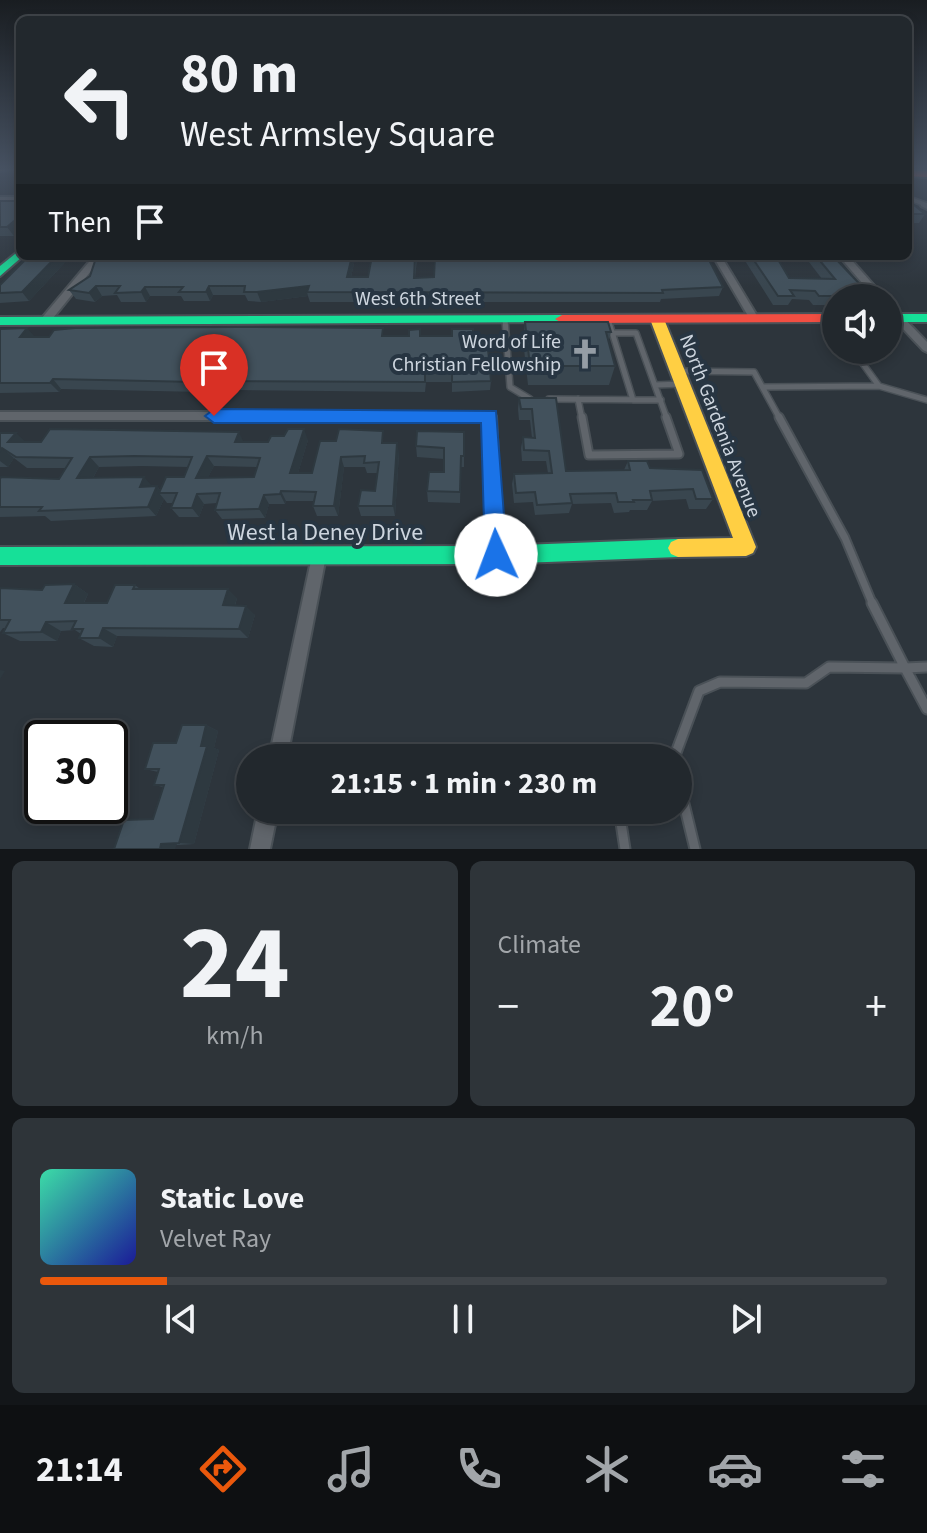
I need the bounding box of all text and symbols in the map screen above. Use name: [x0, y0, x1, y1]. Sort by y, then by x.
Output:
text: 80 m: [180, 35, 298, 114]
icon: left: [48, 48, 152, 152]
text: West Armsley Square: [180, 109, 495, 160]
icon: arrive: [128, 200, 172, 244]
text: Then: [48, 201, 112, 244]
map controls: [822, 284, 902, 364]
button: sound: [822, 284, 902, 364]
street label: West 6th Street: [355, 285, 481, 313]
place label: Word of Life Christian Fellowship: [392, 328, 561, 379]
street label: North Gardenia Avenue: [672, 330, 768, 522]
pin: [180, 334, 248, 416]
church icon: Word of Life Christian Fellowship: [568, 337, 602, 371]
icon: arrive: [192, 346, 236, 390]
position arrow: [454, 513, 538, 597]
street label: West la Deney Drive: [227, 515, 423, 550]
speed limit sign: 30: [24, 720, 128, 824]
text: 21:15 · 1 min · 230 m: [331, 762, 597, 805]
text: 24: [180, 891, 290, 1039]
text: Climate: [498, 926, 581, 963]
text: 20°: [650, 965, 735, 1050]
text: −: [498, 976, 519, 1039]
text: +: [865, 976, 887, 1039]
text: km/h: [206, 1017, 264, 1054]
text: Static Love: [160, 1177, 304, 1220]
text: Velvet Ray: [160, 1220, 271, 1257]
icon: previous: [159, 1297, 203, 1341]
icon: pause: [441, 1297, 485, 1341]
icon: next: [724, 1297, 768, 1341]
icon: directions: [195, 1441, 251, 1497]
icon: music: [323, 1441, 379, 1497]
icon: phone: [451, 1441, 507, 1497]
icon: climate: [579, 1441, 635, 1497]
icon: car: [707, 1441, 763, 1497]
icon: filters: [835, 1441, 891, 1497]
text: 21:14: [36, 1444, 123, 1495]

